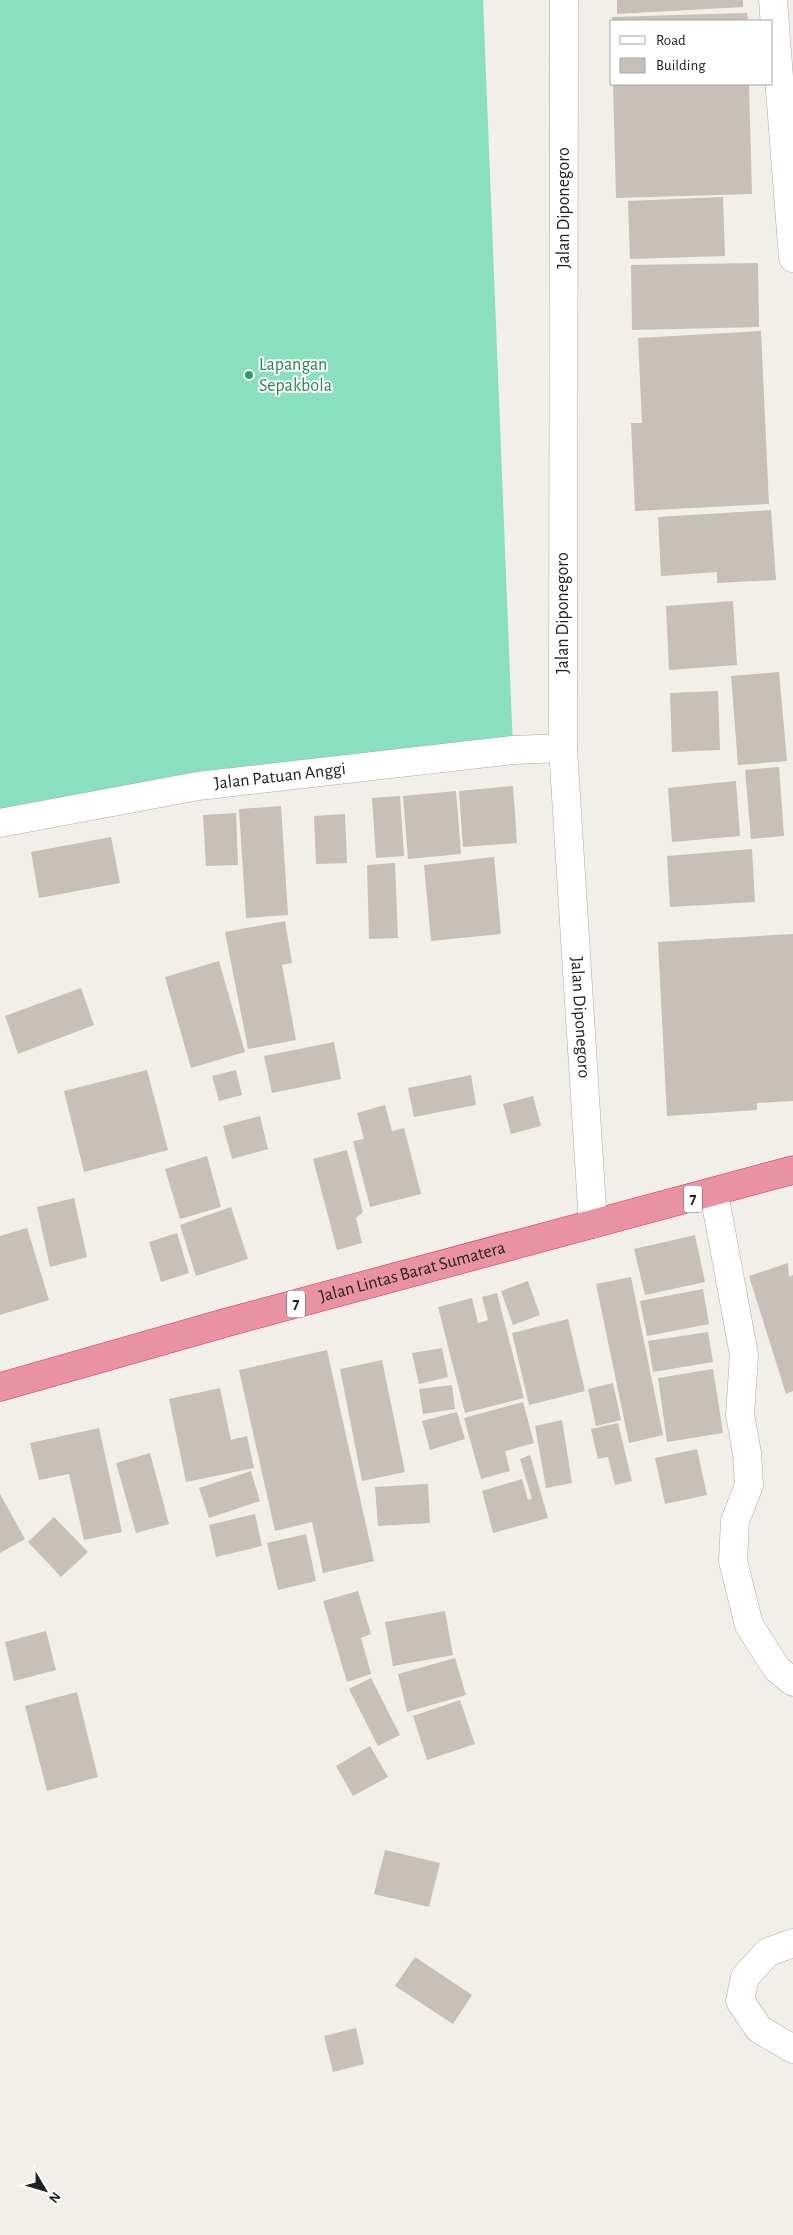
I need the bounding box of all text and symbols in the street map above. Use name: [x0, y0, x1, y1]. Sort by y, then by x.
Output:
legend: [610, 20, 773, 85]
text: Road: [656, 33, 686, 48]
text: Building: [656, 58, 706, 73]
street label: Jalan Diponegoro: [555, 147, 573, 269]
place label: Lapangan Sepakbola: [259, 356, 332, 395]
marker: Lapangan Sepakbola: [243, 369, 255, 381]
street label: Jalan Diponegoro: [554, 552, 572, 674]
street label: Jalan Patuan Anggi: [213, 760, 347, 793]
street label: Jalan Diponegoro: [567, 956, 593, 1079]
road number: 7: [684, 1186, 702, 1212]
street label: Jalan Lintas Barat Sumatera: [317, 1239, 507, 1306]
road number: 7: [287, 1290, 305, 1318]
north arrow: [20, 2165, 70, 2215]
text: N: [46, 2189, 63, 2206]

